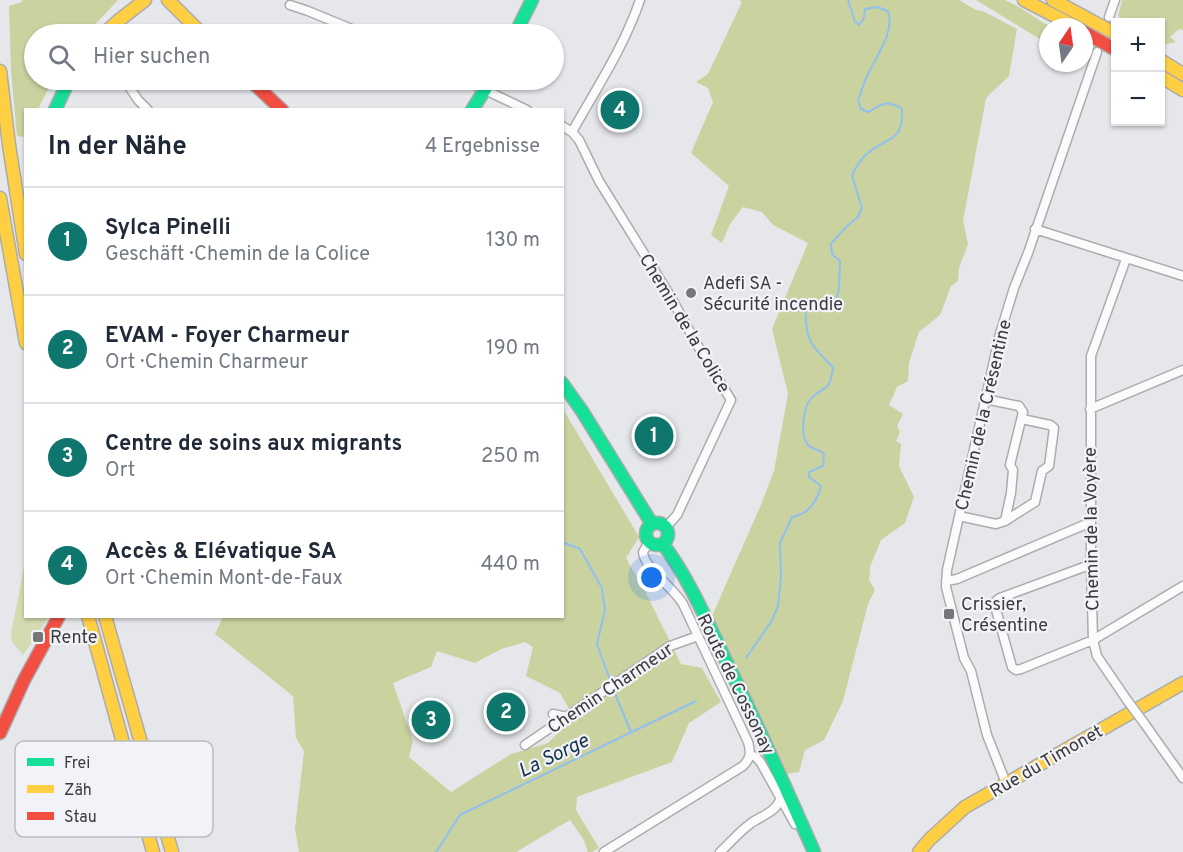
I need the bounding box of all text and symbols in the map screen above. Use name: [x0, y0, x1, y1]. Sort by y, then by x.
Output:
north arrow: [1039, 18, 1093, 72]
map controls: [1111, 18, 1165, 126]
button: +: [1111, 18, 1165, 72]
search box: [24, 24, 564, 90]
icon: search: [45, 41, 78, 74]
text: Hier suchen: [93, 44, 210, 71]
button: −: [1111, 72, 1165, 126]
pin: 4: [600, 88, 640, 132]
text: In der Nähe: [48, 131, 187, 164]
text: 4 Ergebnisse: [425, 134, 540, 160]
text: Sylca Pinelli: [105, 215, 231, 242]
text: 1: [64, 228, 72, 254]
text: 130 m: [486, 228, 540, 254]
text: Geschäft · Chemin de la Colice: [105, 242, 370, 268]
street label: Chemin de la Colice: [633, 250, 734, 398]
place label: Adefi SA - Sécurité incendie: [703, 273, 843, 317]
marker: Adefi SA - Sécurité incendie: [684, 286, 698, 300]
street label: Chemin de la Crésentine: [951, 317, 1018, 513]
text: EVAM - Foyer Charmeur: [105, 323, 349, 350]
text: 2: [61, 336, 74, 362]
text: 190 m: [486, 336, 540, 362]
text: Ort · Chemin Charmeur: [105, 350, 308, 376]
pin: 1: [634, 414, 674, 458]
text: Centre de soins aux migrants: [105, 431, 402, 458]
text: 3: [62, 444, 74, 470]
text: 250 m: [481, 444, 540, 470]
street label: Chemin de la Voyère: [1080, 447, 1105, 611]
text: Ort: [105, 458, 135, 484]
text: Accès & Elévatique SA: [105, 539, 337, 566]
text: 4: [61, 552, 74, 578]
text: 440 m: [481, 552, 540, 578]
your location: [637, 563, 666, 592]
text: Ort · Chemin Mont-de-Faux: [105, 566, 343, 592]
place label: Crissier, Crésentine: [961, 594, 1048, 638]
marker: Crissier, Crésentine: [942, 607, 956, 621]
street label: Route de Cossonay: [691, 611, 779, 759]
place label: Rente: [50, 627, 98, 650]
marker: Rente: [31, 630, 45, 644]
street label: Chemin Charmeur: [543, 639, 678, 740]
pin: 2: [486, 690, 526, 734]
pin: 3: [412, 698, 450, 742]
street label: Rue du Timonet: [986, 721, 1107, 804]
water label: La Sorge: [514, 728, 594, 785]
legend: [15, 741, 213, 837]
text: Frei: [64, 754, 90, 774]
text: Zäh: [64, 781, 92, 801]
text: Stau: [64, 808, 97, 828]

